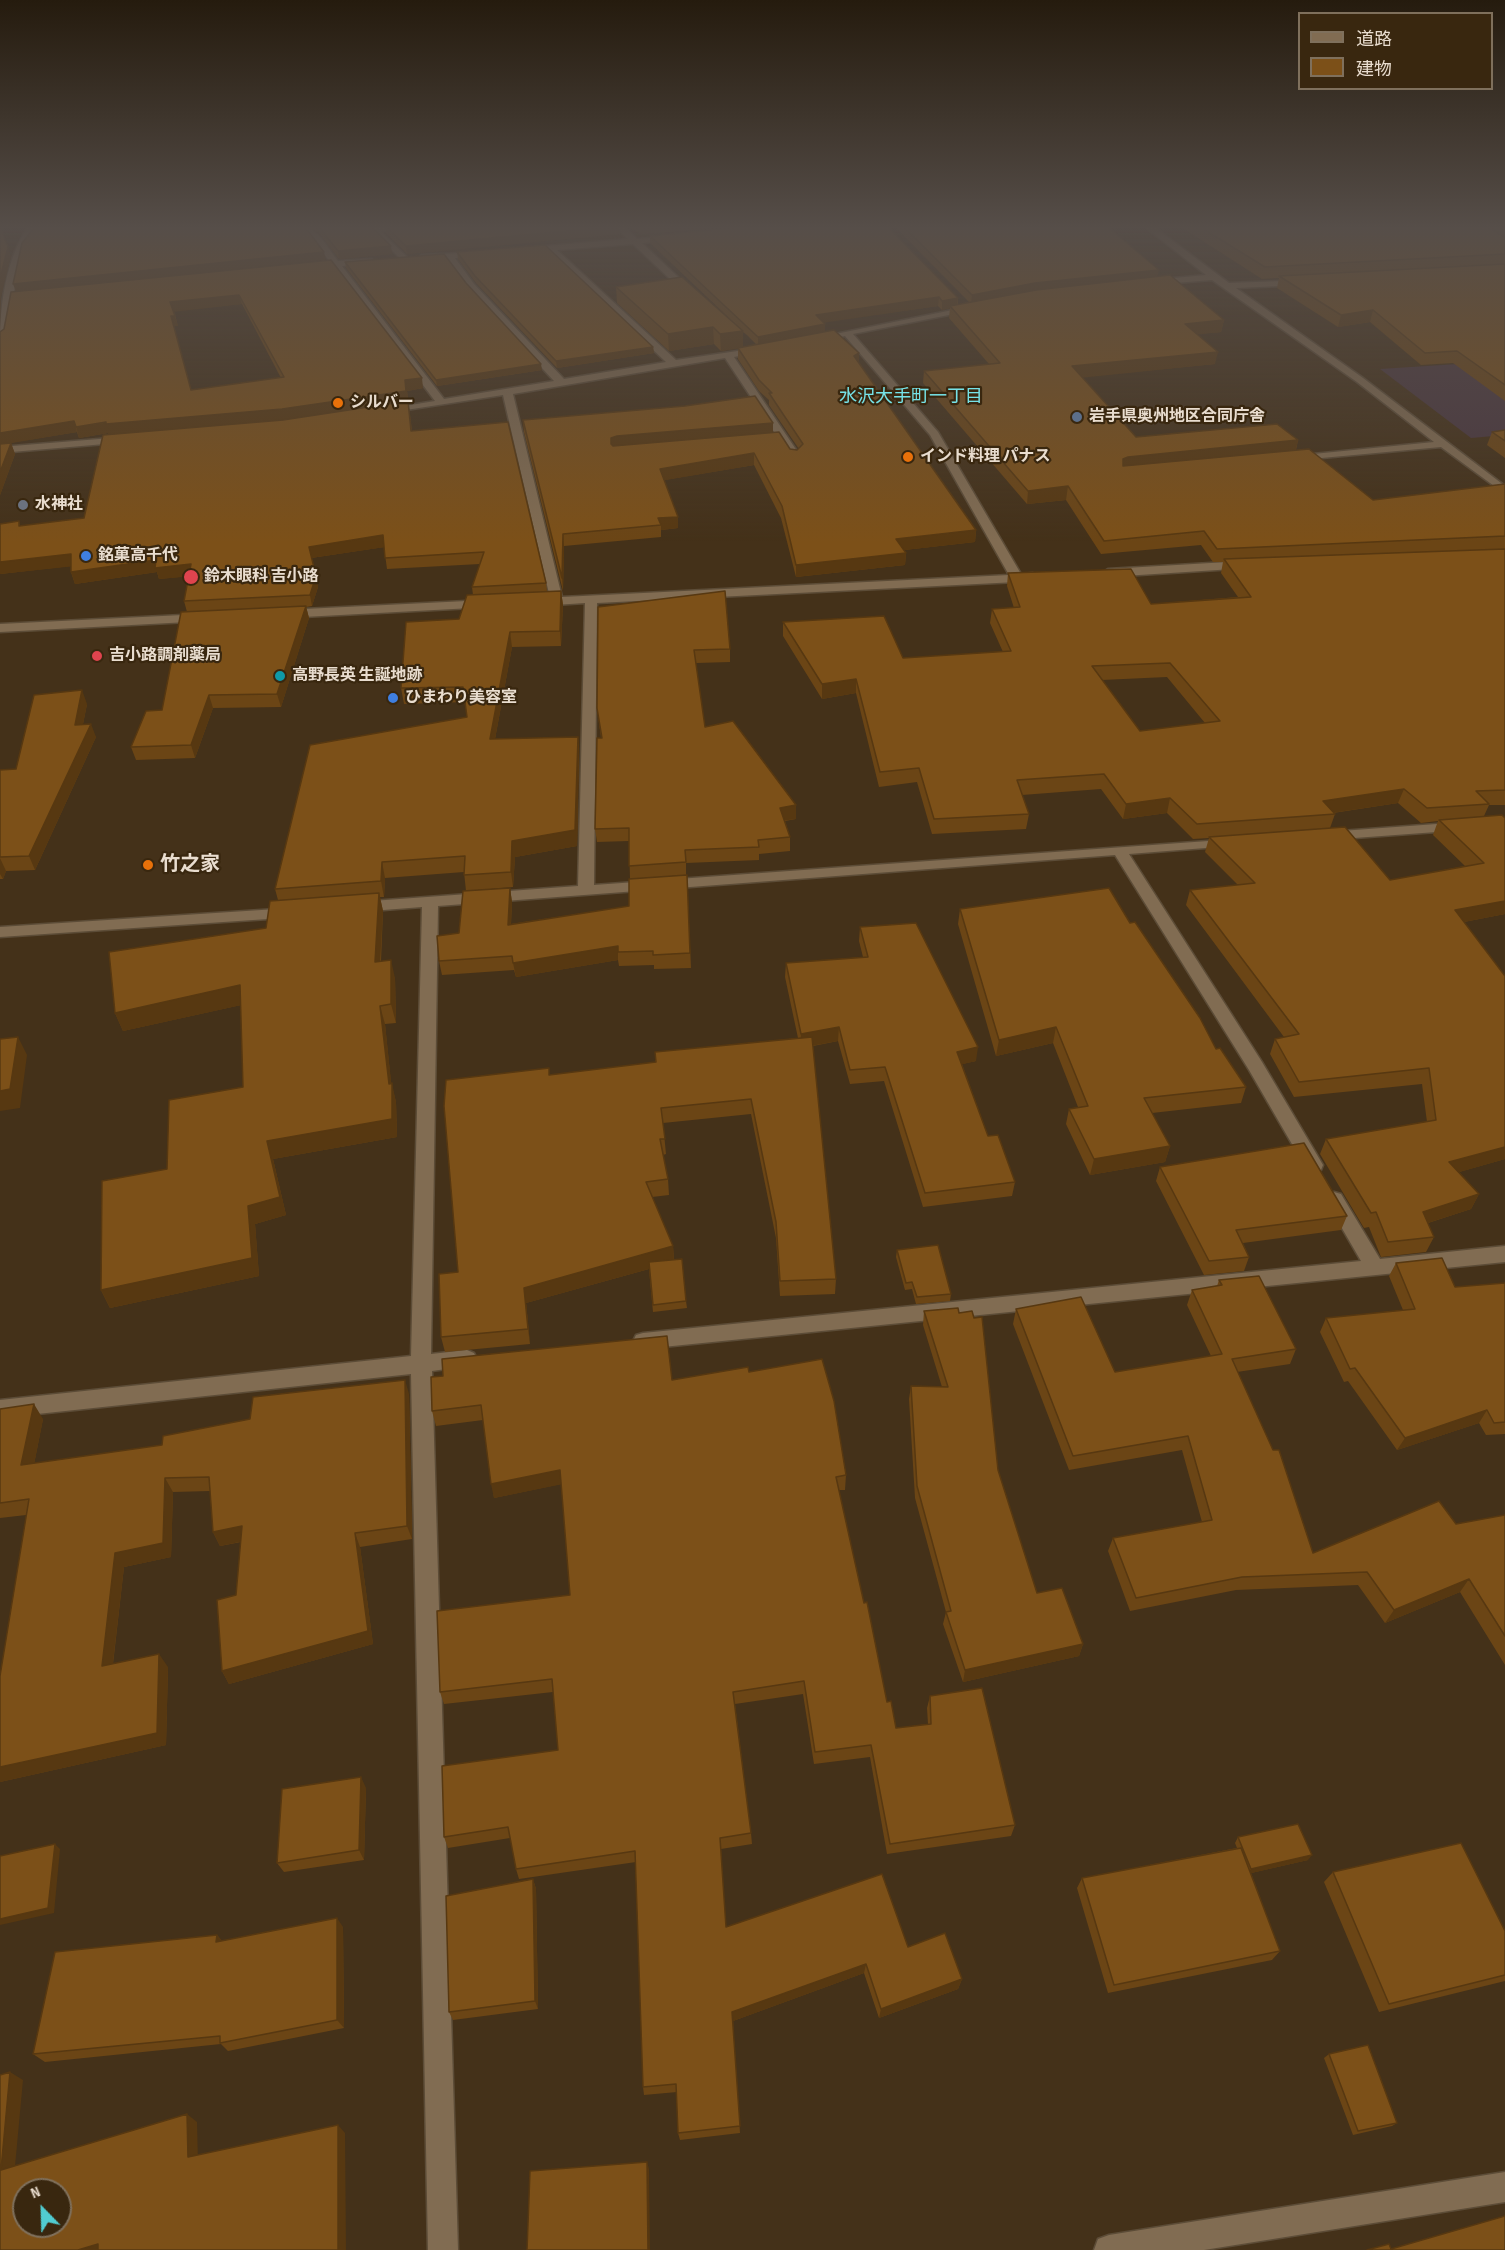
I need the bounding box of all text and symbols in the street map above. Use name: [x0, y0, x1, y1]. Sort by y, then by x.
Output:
legend: [1298, 12, 1493, 90]
text: 道路: [1356, 29, 1392, 50]
text: 建物: [1356, 59, 1392, 80]
district label: 水沢大手町一丁目: [839, 386, 983, 408]
place label: シルバー: [350, 393, 414, 413]
marker: シルバー: [331, 396, 345, 410]
place label: 岩手県奥州地区合同庁舎: [1089, 407, 1265, 427]
marker: 岩手県奥州地区合同庁舎: [1070, 410, 1084, 424]
place label: インド料理 パナス: [920, 447, 1050, 467]
marker: インド料理 パナス: [901, 450, 915, 464]
place label: 水神社: [35, 495, 83, 515]
marker: 水神社: [16, 498, 30, 512]
place label: 銘菓高千代: [98, 546, 178, 566]
marker: 銘菓高千代: [79, 549, 93, 563]
place label: 鈴木眼科 吉小路: [204, 567, 318, 587]
marker: 鈴木眼科 吉小路: [182, 568, 200, 586]
place label: 吉小路調剤薬局: [109, 646, 221, 666]
marker: 吉小路調剤薬局: [90, 649, 104, 663]
place label: 高野長英 生誕地跡: [292, 666, 422, 686]
marker: 高野長英 生誕地跡: [273, 669, 287, 683]
place label: ひまわり美容室: [405, 688, 517, 708]
marker: ひまわり美容室: [386, 691, 400, 705]
place label: 竹之家: [160, 853, 220, 877]
marker: 竹之家: [141, 858, 155, 872]
north arrow: [12, 2178, 72, 2238]
text: N: [28, 2182, 43, 2203]

